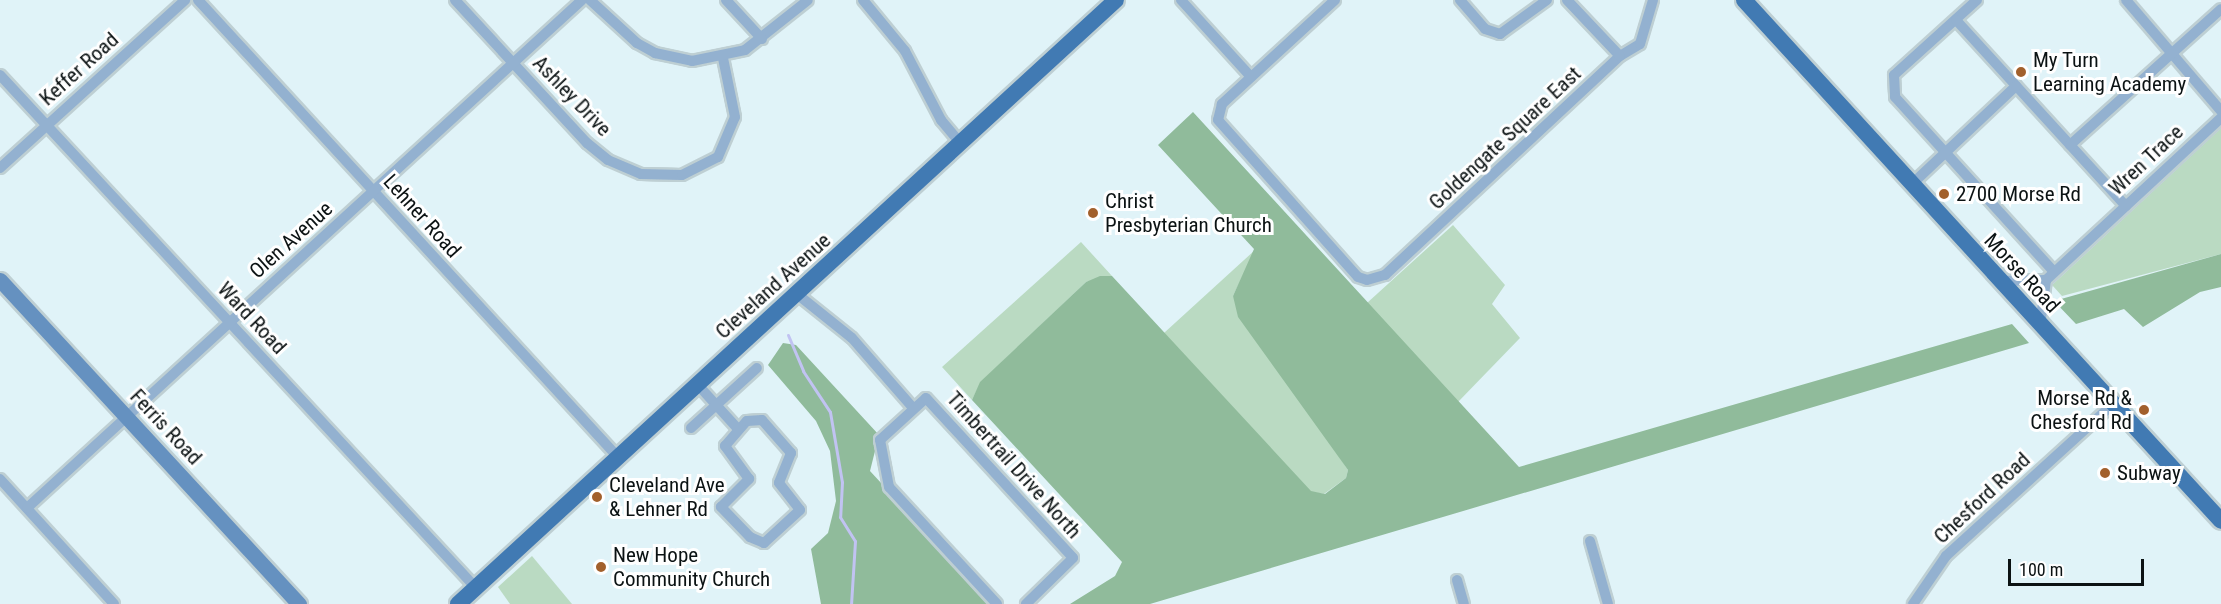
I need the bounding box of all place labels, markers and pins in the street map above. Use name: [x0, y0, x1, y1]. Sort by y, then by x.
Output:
place label: My Turn Learning Academy: [2033, 47, 2186, 97]
marker: My Turn Learning Academy: [2014, 65, 2028, 79]
place label: 2700 Morse Rd: [1956, 181, 2081, 207]
marker: 2700 Morse Rd: [1937, 187, 1951, 201]
place label: Christ Presbyterian Church: [1105, 188, 1272, 238]
marker: Christ Presbyterian Church: [1086, 206, 1100, 220]
place label: Morse Rd & Chesford Rd: [2030, 385, 2132, 435]
marker: Morse Rd & Chesford Rd: [2137, 403, 2151, 417]
place label: Subway: [2117, 460, 2181, 486]
marker: Subway: [2098, 466, 2112, 480]
place label: Cleveland Ave & Lehner Rd: [609, 472, 725, 522]
marker: Cleveland Ave & Lehner Rd: [590, 490, 604, 504]
place label: New Hope Community Church: [613, 542, 770, 592]
marker: New Hope Community Church: [594, 560, 608, 574]

